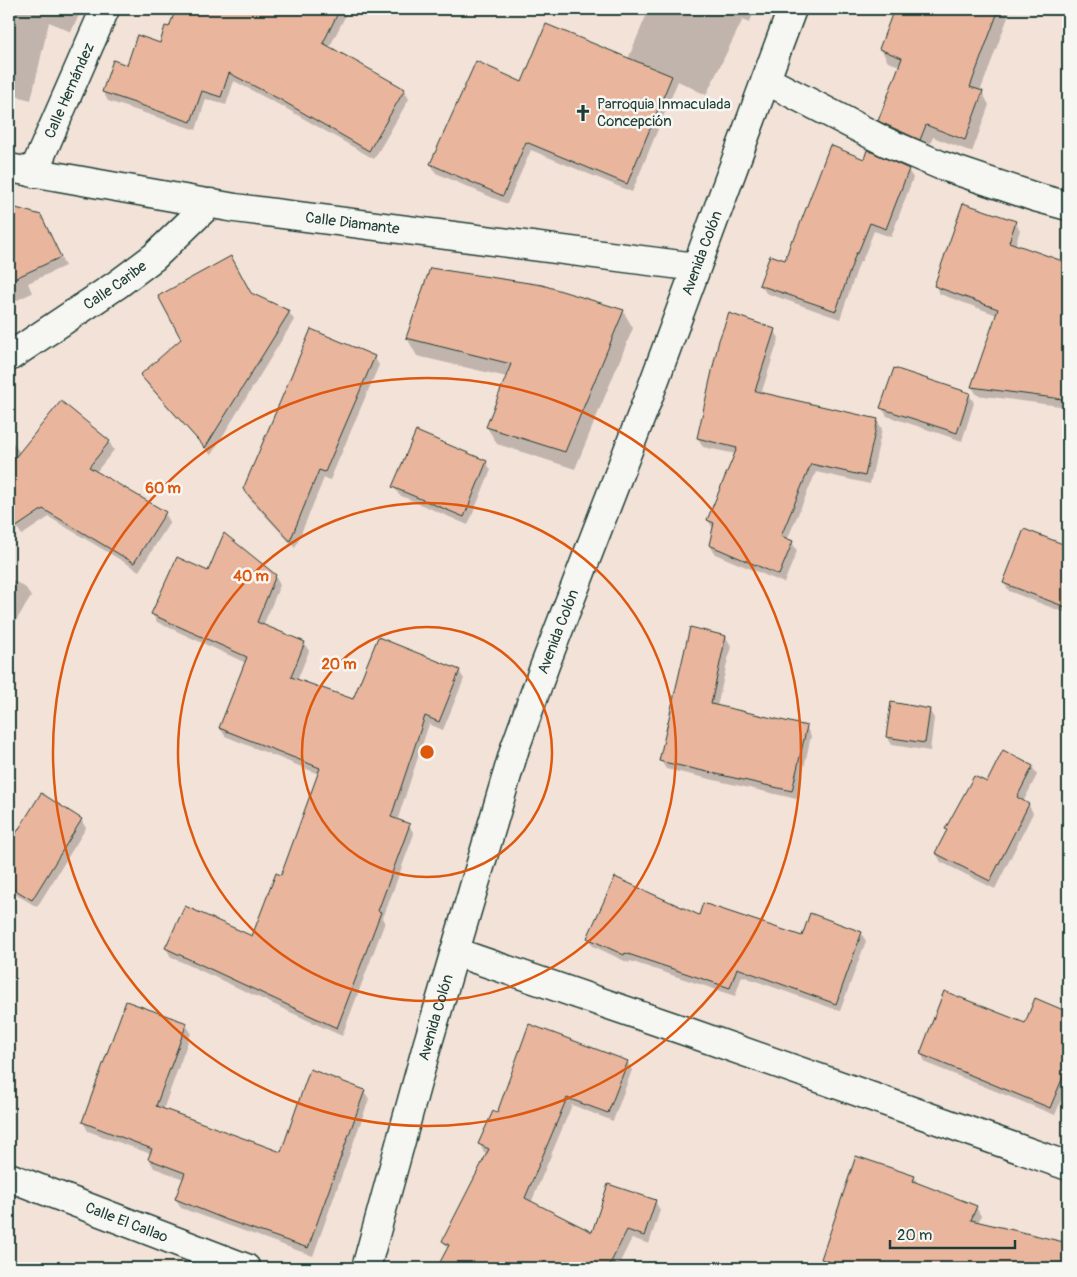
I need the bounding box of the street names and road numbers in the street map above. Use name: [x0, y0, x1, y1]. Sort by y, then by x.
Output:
street label: Calle Hernández: [40, 40, 99, 141]
street label: Calle Diamante: [304, 208, 401, 239]
street label: Avenida Colón: [677, 208, 726, 298]
street label: Calle Caribe: [80, 256, 151, 314]
street label: Avenida Colón: [533, 587, 583, 676]
street label: Avenida Colón: [414, 972, 457, 1063]
street label: Calle El Callao: [83, 1198, 171, 1247]

